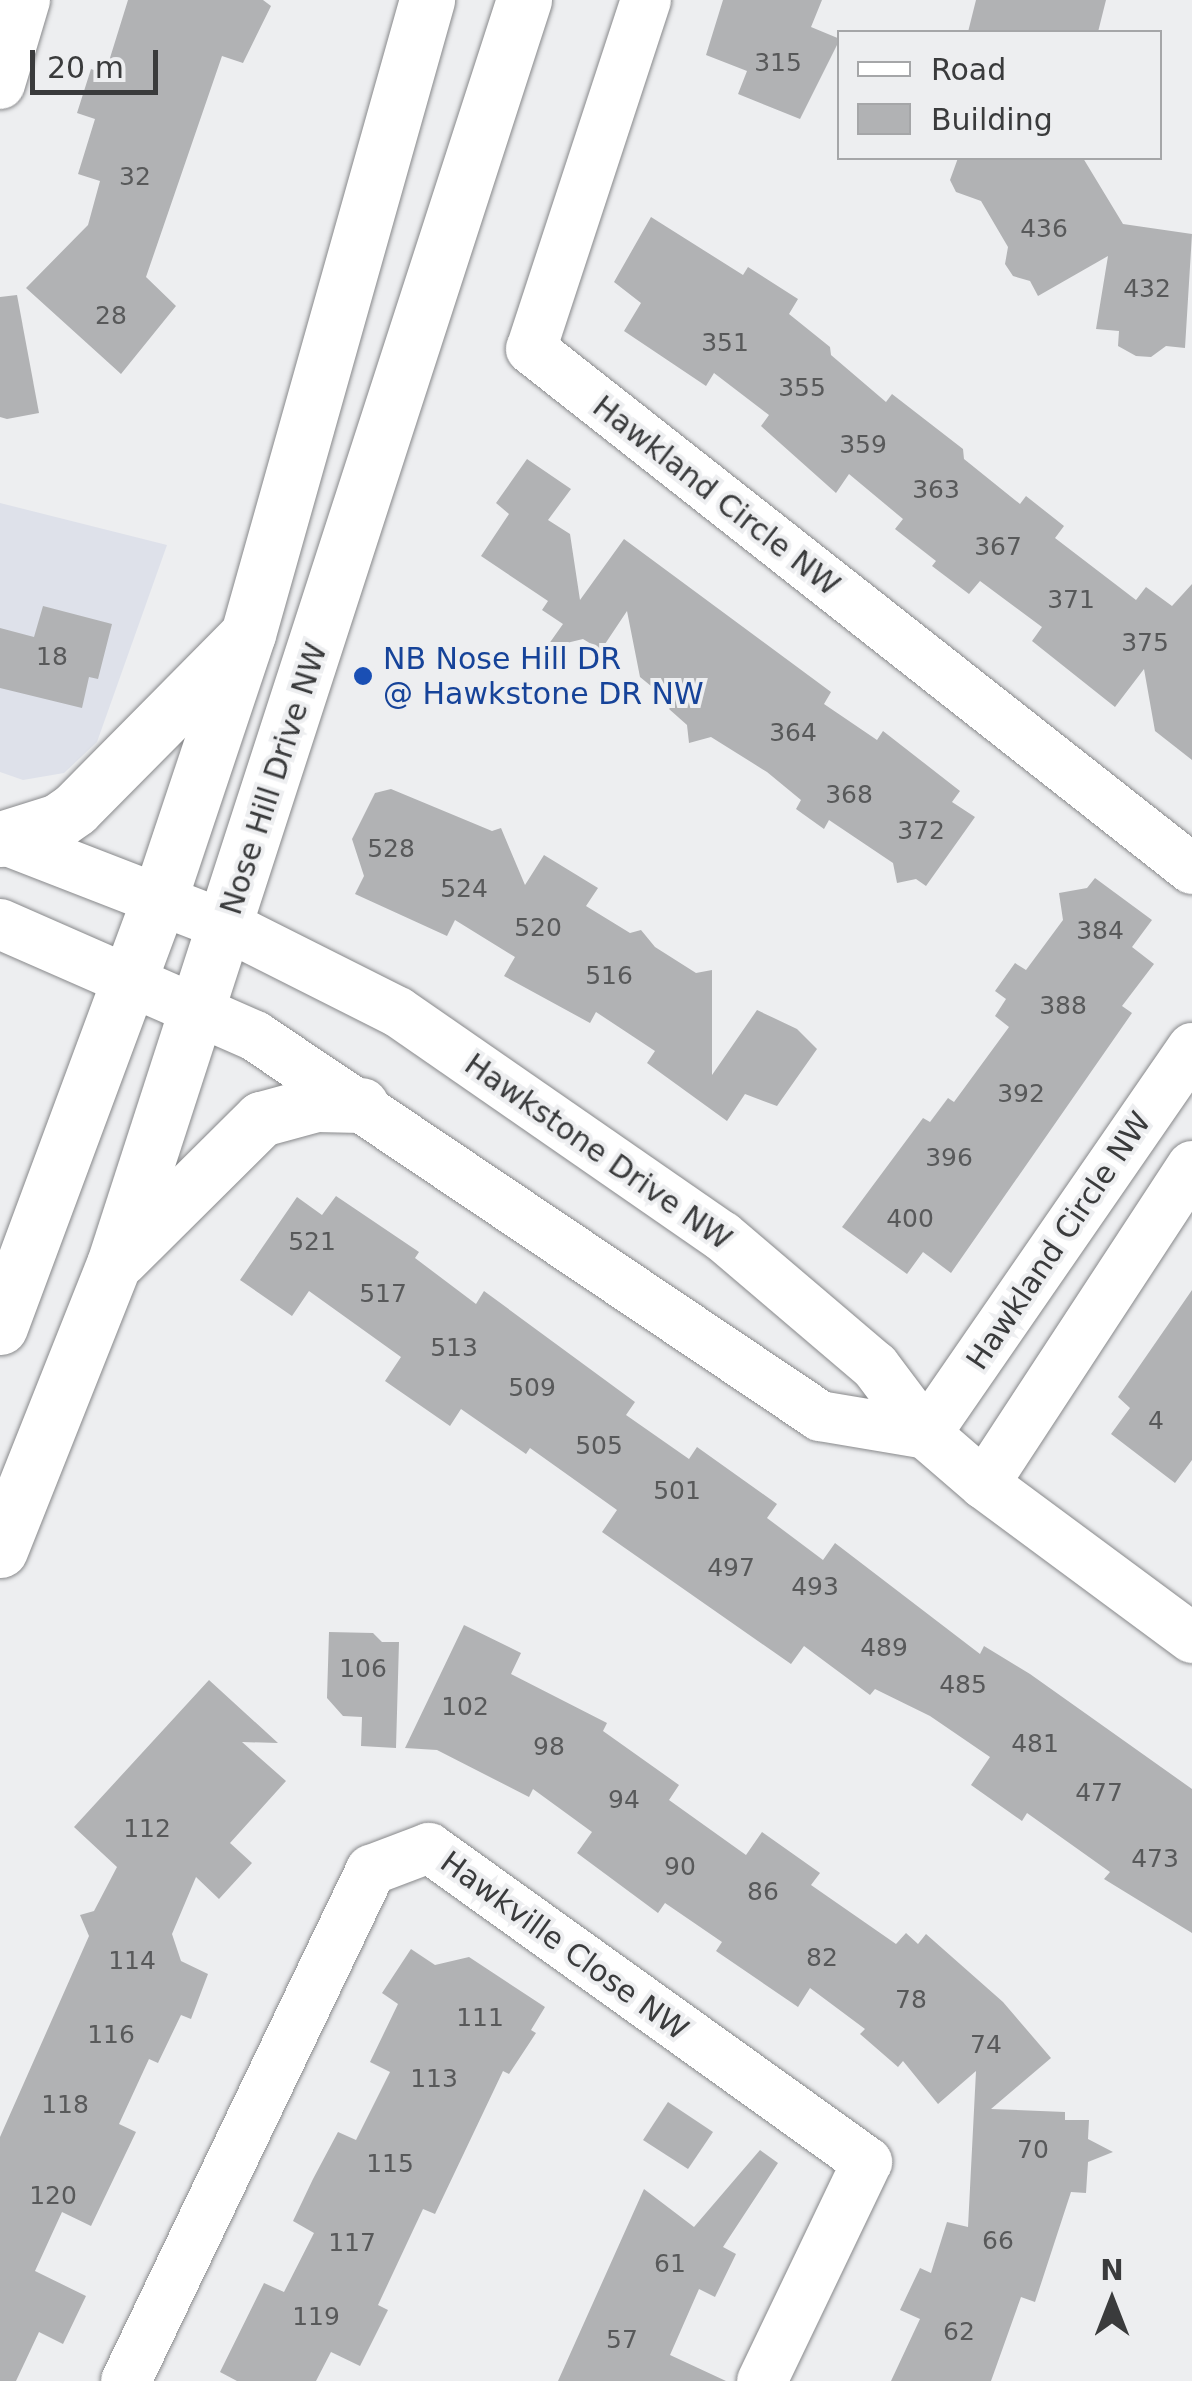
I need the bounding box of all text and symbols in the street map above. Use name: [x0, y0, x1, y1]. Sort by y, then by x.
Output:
scale bar: [35, 30, 162, 92]
legend: [837, 30, 1162, 160]
house number: 315: [754, 48, 802, 78]
text: 20 m: [47, 50, 124, 85]
text: Road: [931, 52, 1006, 87]
text: Building: [931, 102, 1053, 137]
house number: 32: [119, 162, 151, 192]
house number: 436: [1020, 214, 1068, 244]
house number: 432: [1123, 274, 1171, 304]
house number: 28: [95, 301, 127, 331]
house number: 351: [701, 328, 749, 358]
house number: 355: [778, 373, 826, 403]
street label: Hawkland Circle NW: [586, 389, 846, 603]
house number: 359: [839, 430, 887, 460]
house number: 363: [912, 475, 960, 505]
house number: 367: [974, 532, 1022, 562]
house number: 371: [1047, 585, 1095, 615]
house number: 375: [1121, 628, 1169, 658]
street label: Nose Hill Drive NW: [213, 639, 335, 919]
place label: NB Nose Hill DR @ Hawkstone DR NW: [383, 641, 704, 712]
house number: 18: [36, 642, 68, 672]
marker: NB Nose Hill DR @ Hawkstone DR NW: [352, 665, 374, 687]
house number: 364: [769, 718, 817, 748]
house number: 368: [825, 780, 873, 810]
house number: 372: [897, 816, 945, 846]
house number: 528: [367, 834, 415, 864]
house number: 524: [440, 874, 488, 904]
house number: 520: [514, 913, 562, 943]
house number: 384: [1076, 916, 1124, 946]
house number: 516: [585, 961, 633, 991]
house number: 388: [1039, 991, 1087, 1021]
street label: Hawkstone Drive NW: [458, 1046, 738, 1258]
house number: 392: [997, 1079, 1045, 1109]
street label: Hawkland Circle NW: [959, 1105, 1159, 1377]
house number: 396: [925, 1143, 973, 1173]
house number: 400: [886, 1204, 934, 1234]
house number: 521: [288, 1227, 336, 1257]
house number: 517: [359, 1279, 407, 1309]
house number: 513: [430, 1333, 478, 1363]
house number: 509: [508, 1373, 556, 1403]
house number: 4: [1148, 1406, 1164, 1436]
house number: 505: [575, 1431, 623, 1461]
house number: 501: [653, 1476, 701, 1506]
house number: 497: [707, 1553, 755, 1583]
house number: 493: [791, 1572, 839, 1602]
house number: 489: [860, 1633, 908, 1663]
house number: 106: [339, 1654, 387, 1684]
house number: 485: [939, 1670, 987, 1700]
house number: 102: [441, 1692, 489, 1722]
house number: 481: [1011, 1729, 1059, 1759]
house number: 98: [533, 1732, 565, 1762]
house number: 477: [1075, 1778, 1123, 1808]
house number: 94: [608, 1785, 640, 1815]
house number: 112: [123, 1814, 171, 1844]
street label: Hawkville Close NW: [433, 1844, 695, 2048]
house number: 473: [1131, 1844, 1179, 1874]
house number: 90: [664, 1852, 696, 1882]
house number: 86: [747, 1877, 779, 1907]
house number: 82: [806, 1943, 838, 1973]
house number: 114: [108, 1946, 156, 1976]
house number: 78: [895, 1985, 927, 2015]
house number: 111: [456, 2003, 504, 2033]
house number: 116: [87, 2020, 135, 2050]
house number: 74: [970, 2030, 1002, 2060]
house number: 113: [410, 2064, 458, 2094]
house number: 118: [41, 2090, 89, 2120]
house number: 70: [1017, 2135, 1049, 2165]
house number: 115: [366, 2149, 414, 2179]
house number: 120: [29, 2181, 77, 2211]
house number: 66: [982, 2226, 1014, 2256]
house number: 117: [328, 2228, 376, 2258]
house number: 61: [654, 2249, 686, 2279]
north arrow: [1062, 2251, 1162, 2351]
text: N: [1100, 2254, 1124, 2287]
house number: 119: [292, 2302, 340, 2332]
house number: 62: [943, 2317, 975, 2347]
house number: 57: [606, 2325, 638, 2355]

